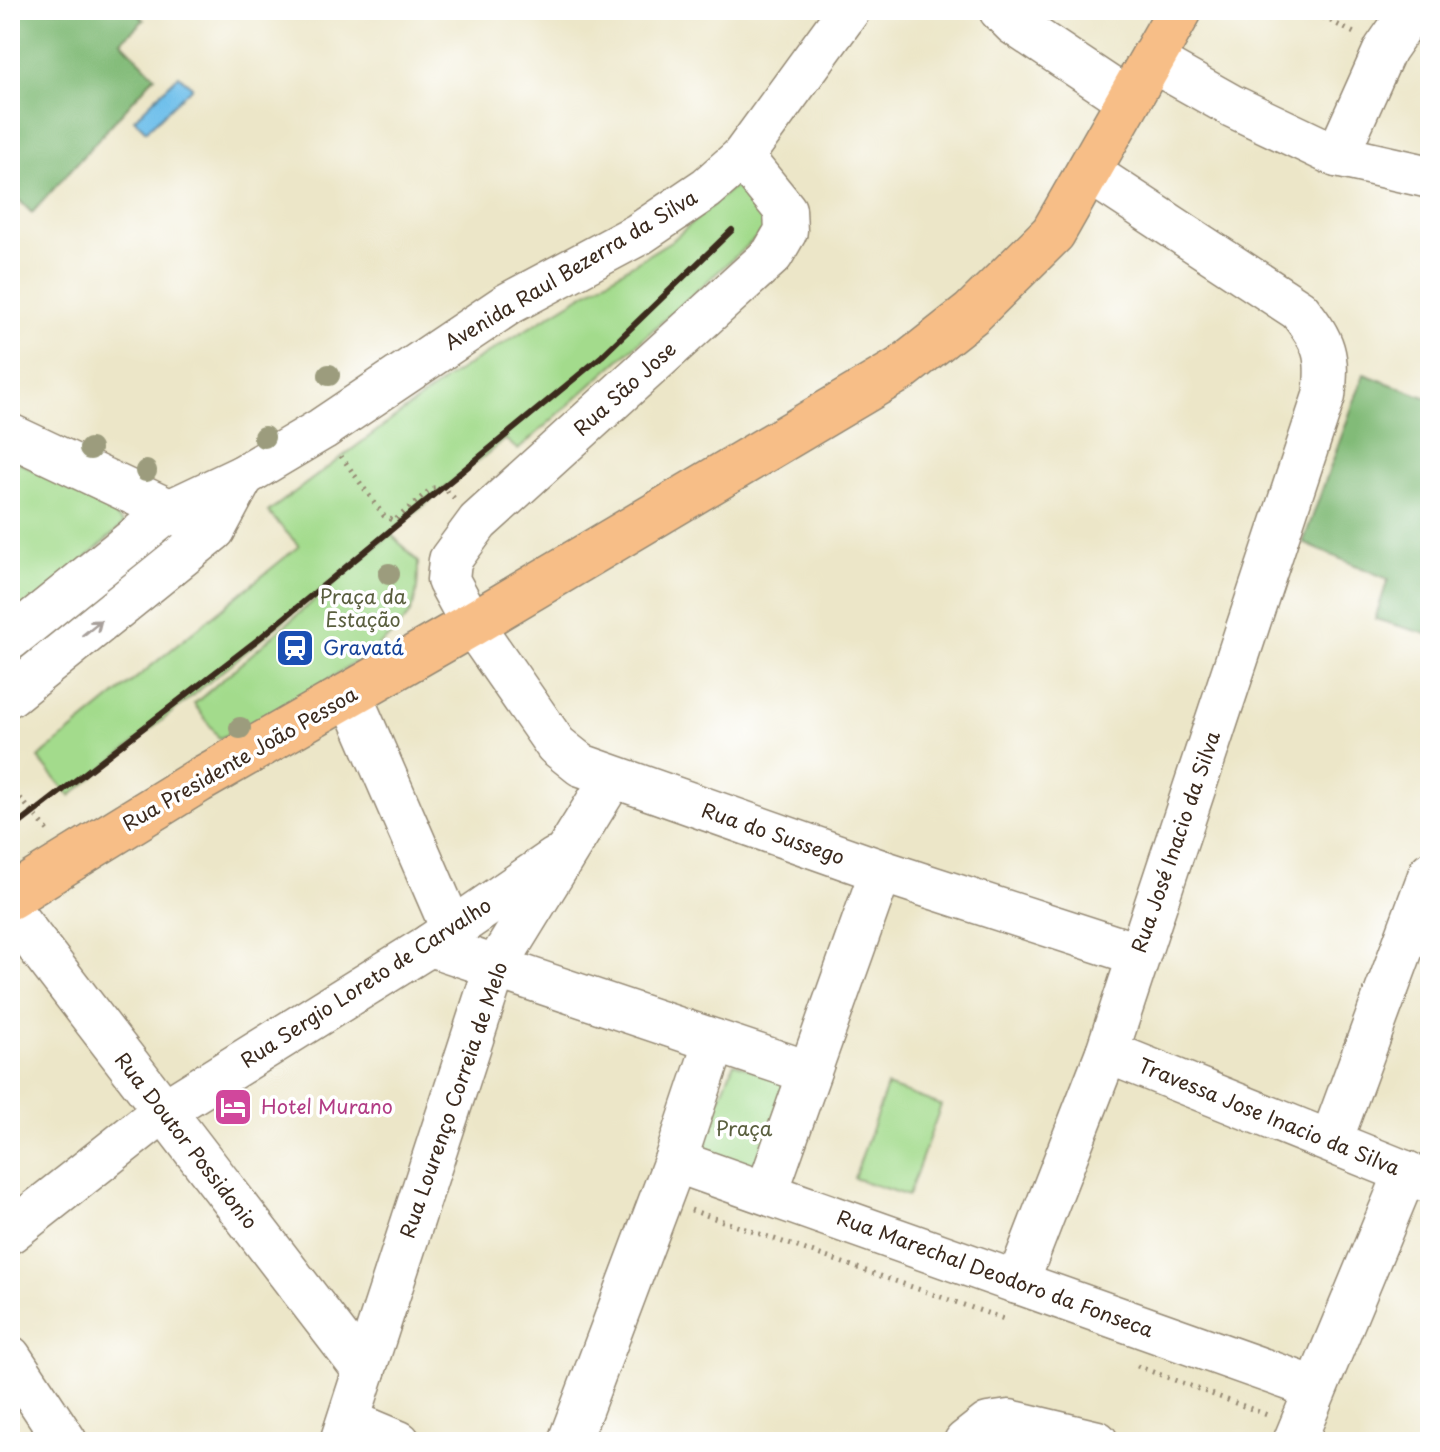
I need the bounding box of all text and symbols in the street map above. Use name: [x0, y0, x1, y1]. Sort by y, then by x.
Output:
street label: Avenida Raul Bezerra da Silva: [438, 181, 703, 357]
street label: Rua São Jose: [566, 334, 682, 443]
park label: Praça da Estação: [320, 581, 407, 634]
one-way arrow: [82, 620, 103, 638]
station icon: Gravatá: [274, 627, 316, 669]
place label: Gravatá: [323, 632, 404, 662]
street label: Rua Presidente João Pessoa: [117, 678, 363, 838]
street label: Rua José Inacio da Silva: [1123, 726, 1227, 957]
street label: Rua do Sussego: [698, 795, 849, 872]
street label: Rua Sergio Loreto de Carvalho: [234, 890, 497, 1075]
street label: Rua Lourenço Correia de Melo: [392, 957, 515, 1242]
street label: Rua Doutor Possidonio: [108, 1046, 265, 1235]
street label: Travessa Jose Inacio da Silva: [1134, 1050, 1405, 1183]
hotel icon: Hotel Murano: [212, 1086, 254, 1128]
place label: Hotel Murano: [261, 1091, 393, 1121]
park label: Praça: [716, 1113, 773, 1143]
street label: Rua Marechal Deodoro da Fonseca: [833, 1202, 1158, 1345]

